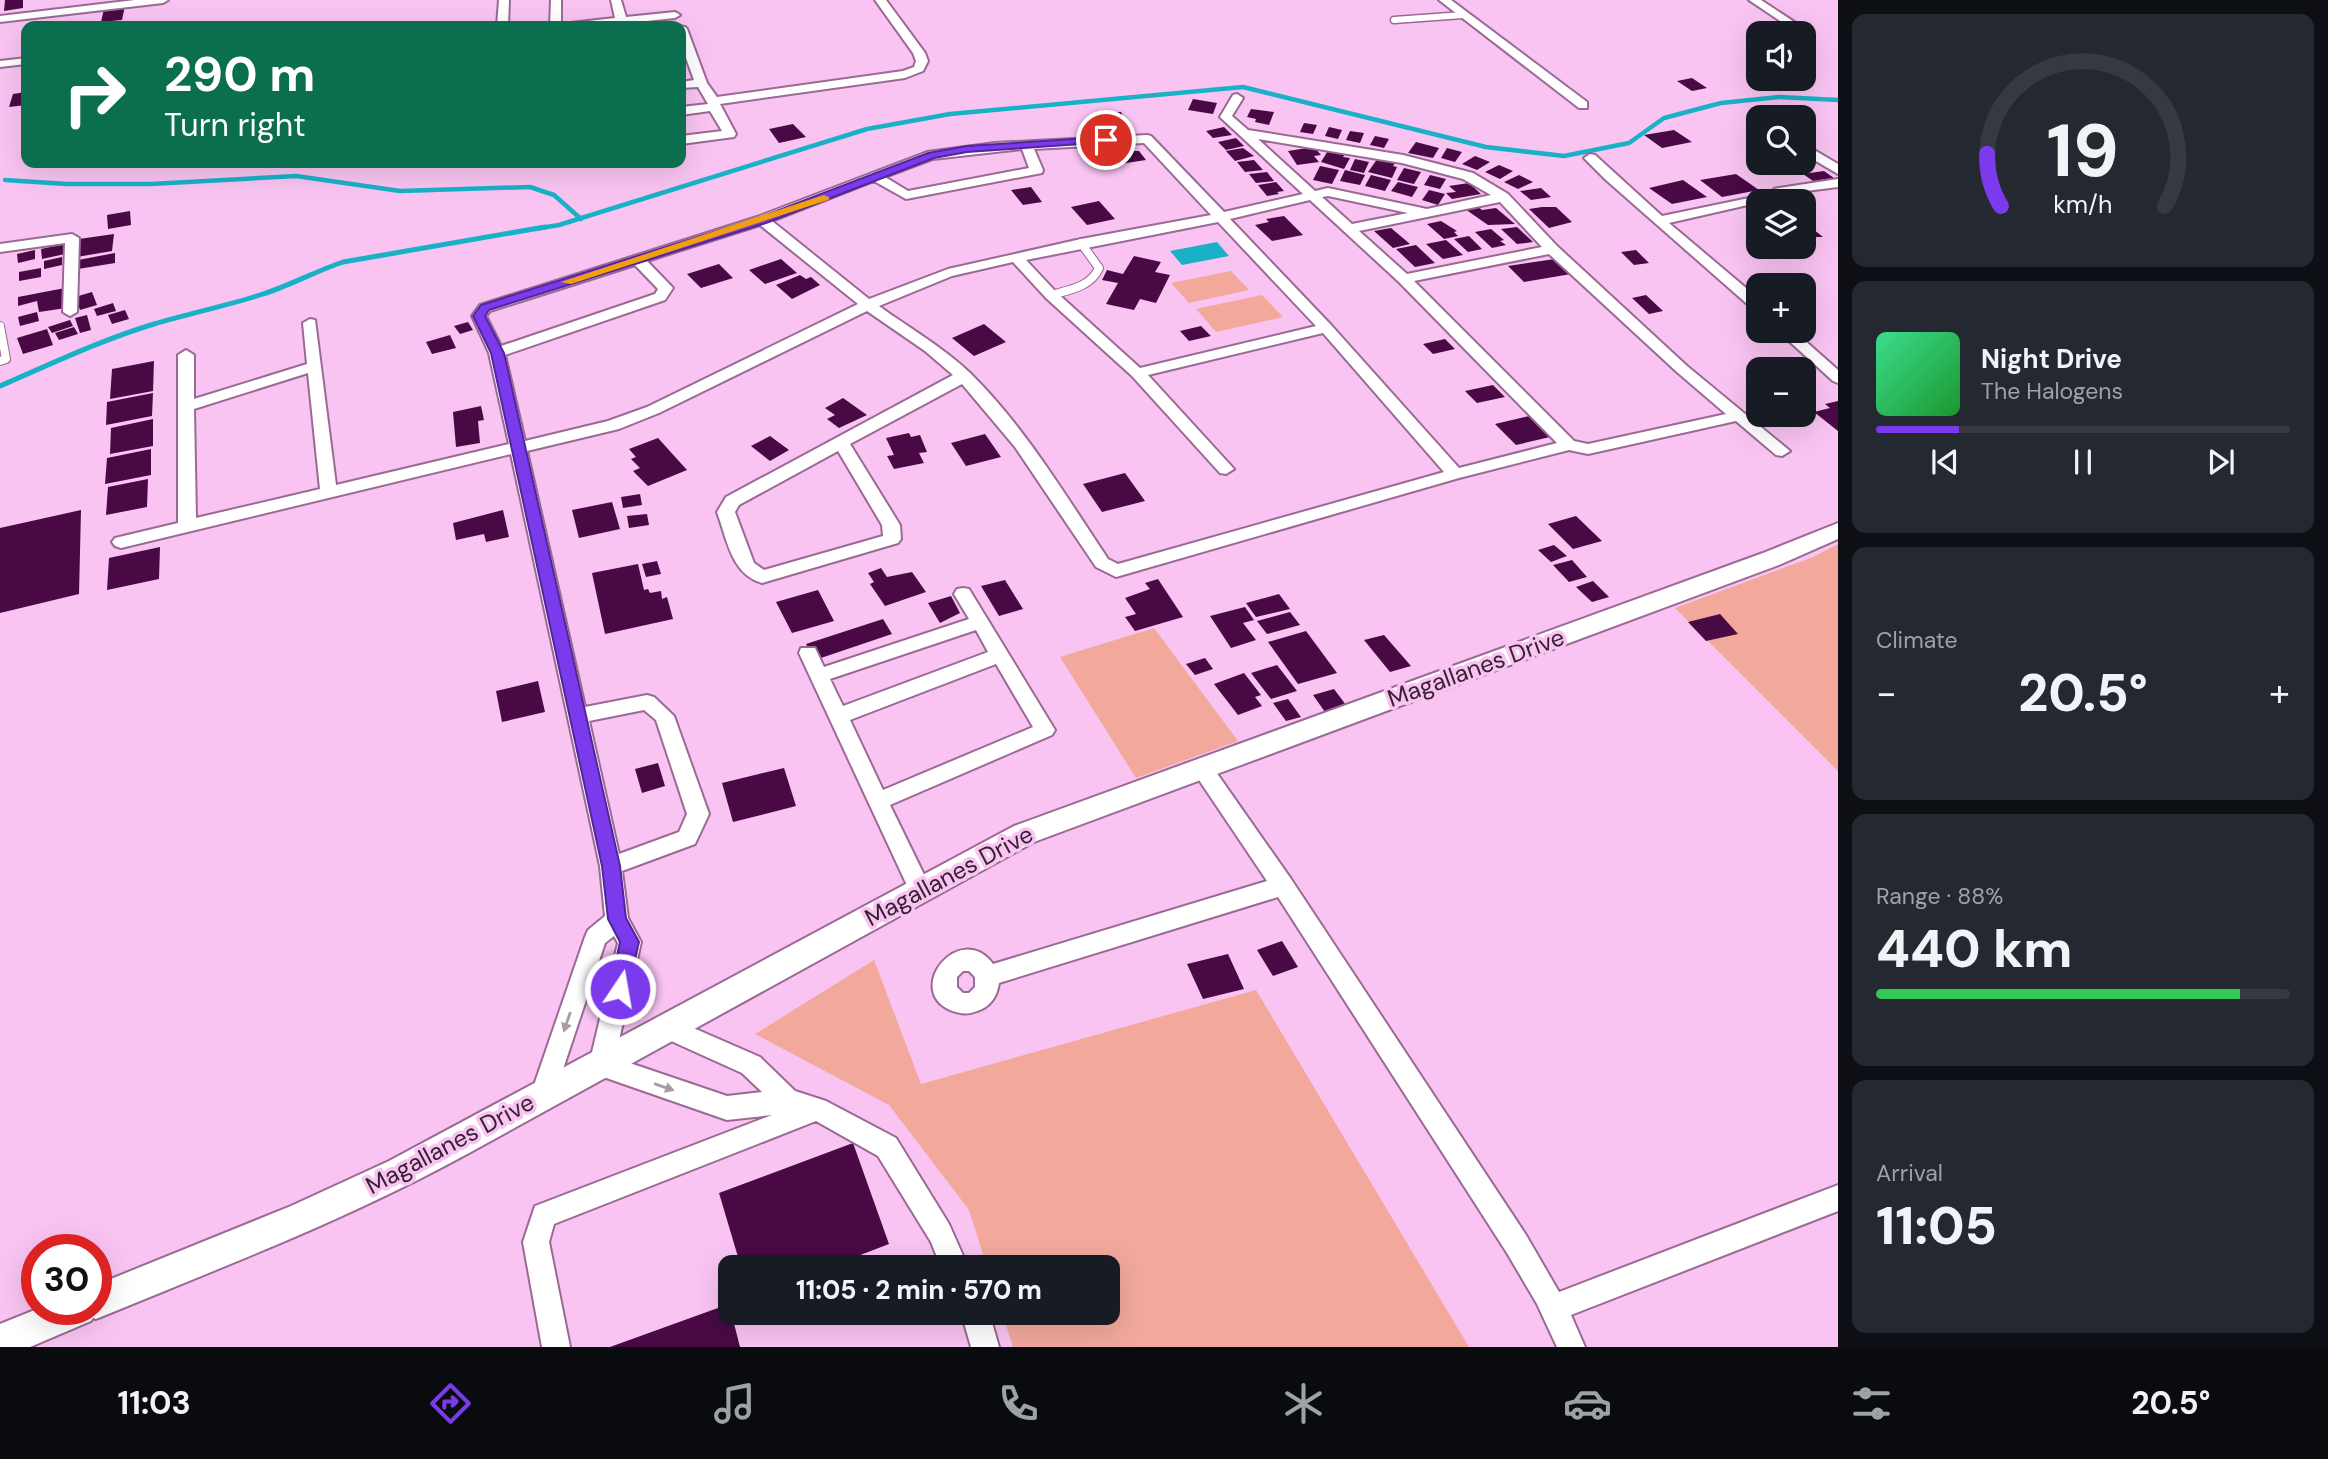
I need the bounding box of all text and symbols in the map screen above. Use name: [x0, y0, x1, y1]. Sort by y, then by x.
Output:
map controls: [1746, 21, 1816, 427]
button: sound: [1746, 21, 1816, 91]
text: 290 m: [164, 42, 315, 106]
icon: right: [49, 49, 140, 140]
text: Turn right: [164, 104, 306, 146]
button: search: [1746, 105, 1816, 175]
text: 19: [2047, 105, 2119, 200]
pin: [1076, 110, 1136, 170]
icon: arrive: [1087, 121, 1125, 159]
text: km/h: [2053, 188, 2113, 221]
button: layers: [1746, 189, 1816, 259]
button: +: [1746, 273, 1816, 343]
text: Night Drive: [1981, 342, 2122, 376]
button: −: [1746, 357, 1816, 427]
text: The Halogens: [1981, 376, 2123, 406]
icon: previous: [1926, 443, 1964, 481]
icon: pause: [2064, 443, 2102, 481]
icon: next: [2202, 443, 2240, 481]
street label: Magallanes Drive: [1383, 621, 1569, 714]
text: Climate: [1876, 625, 1958, 655]
text: 20.5°: [2018, 659, 2148, 727]
text: −: [1876, 668, 1897, 718]
text: +: [2269, 668, 2290, 718]
street label: Magallanes Drive: [859, 818, 1038, 933]
text: Range · 88%: [1876, 881, 2003, 911]
text: 440 km: [1876, 915, 2073, 983]
position arrow: [583, 952, 657, 1026]
one-way arrow: [561, 1012, 572, 1033]
one-way arrow: [654, 1082, 675, 1093]
street label: Magallanes Drive: [360, 1086, 539, 1201]
text: Arrival: [1876, 1158, 1943, 1188]
text: 11:05: [1876, 1192, 1997, 1260]
speed limit sign: 30: [21, 1234, 112, 1325]
text: 11:05 · 2 min · 570 m: [796, 1273, 1042, 1307]
icon: directions: [426, 1379, 475, 1428]
icon: music: [710, 1379, 759, 1428]
icon: phone: [994, 1379, 1043, 1428]
icon: climate: [1279, 1379, 1328, 1428]
icon: car: [1563, 1379, 1612, 1428]
icon: filters: [1847, 1379, 1896, 1428]
text: 11:03: [118, 1382, 191, 1424]
text: 20.5°: [2131, 1382, 2210, 1424]

